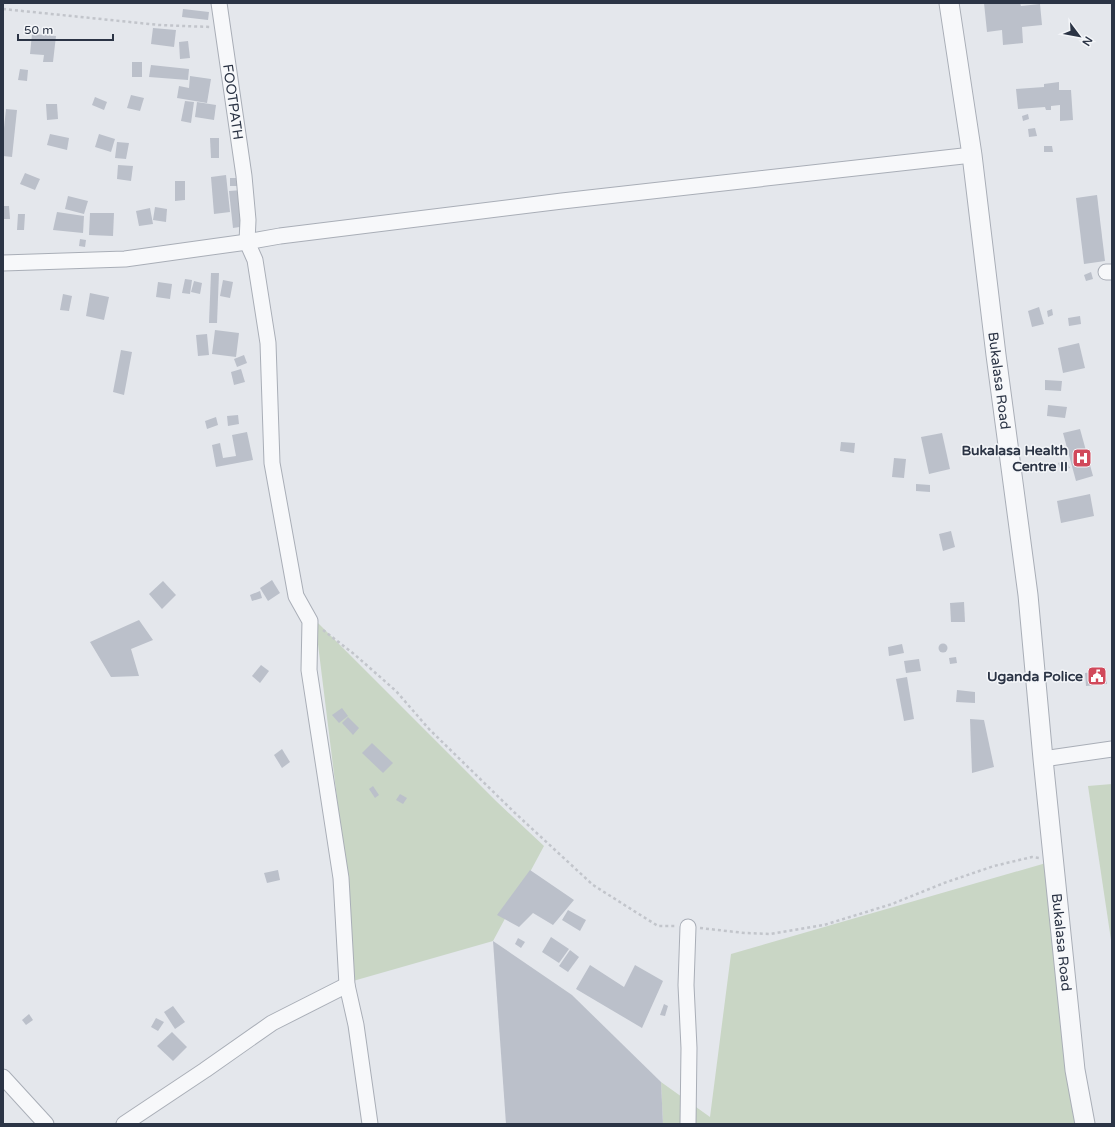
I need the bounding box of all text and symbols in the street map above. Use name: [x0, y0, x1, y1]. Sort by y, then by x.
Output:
scale bar: [18, 16, 113, 42]
north arrow: [1059, 16, 1099, 56]
text: 50 m: [24, 23, 53, 37]
text: N: [1079, 34, 1095, 48]
street label: FOOTPATH: [219, 63, 247, 141]
street label: Bukalasa Road: [984, 331, 1014, 431]
place label: Bukalasa Health Centre II: [961, 442, 1068, 475]
hospital icon: Bukalasa Health Centre II: [1071, 447, 1093, 469]
public building icon: Uganda Police: [1086, 665, 1108, 687]
place label: Uganda Police: [987, 668, 1083, 685]
street label: Bukalasa Road: [1048, 892, 1075, 992]

